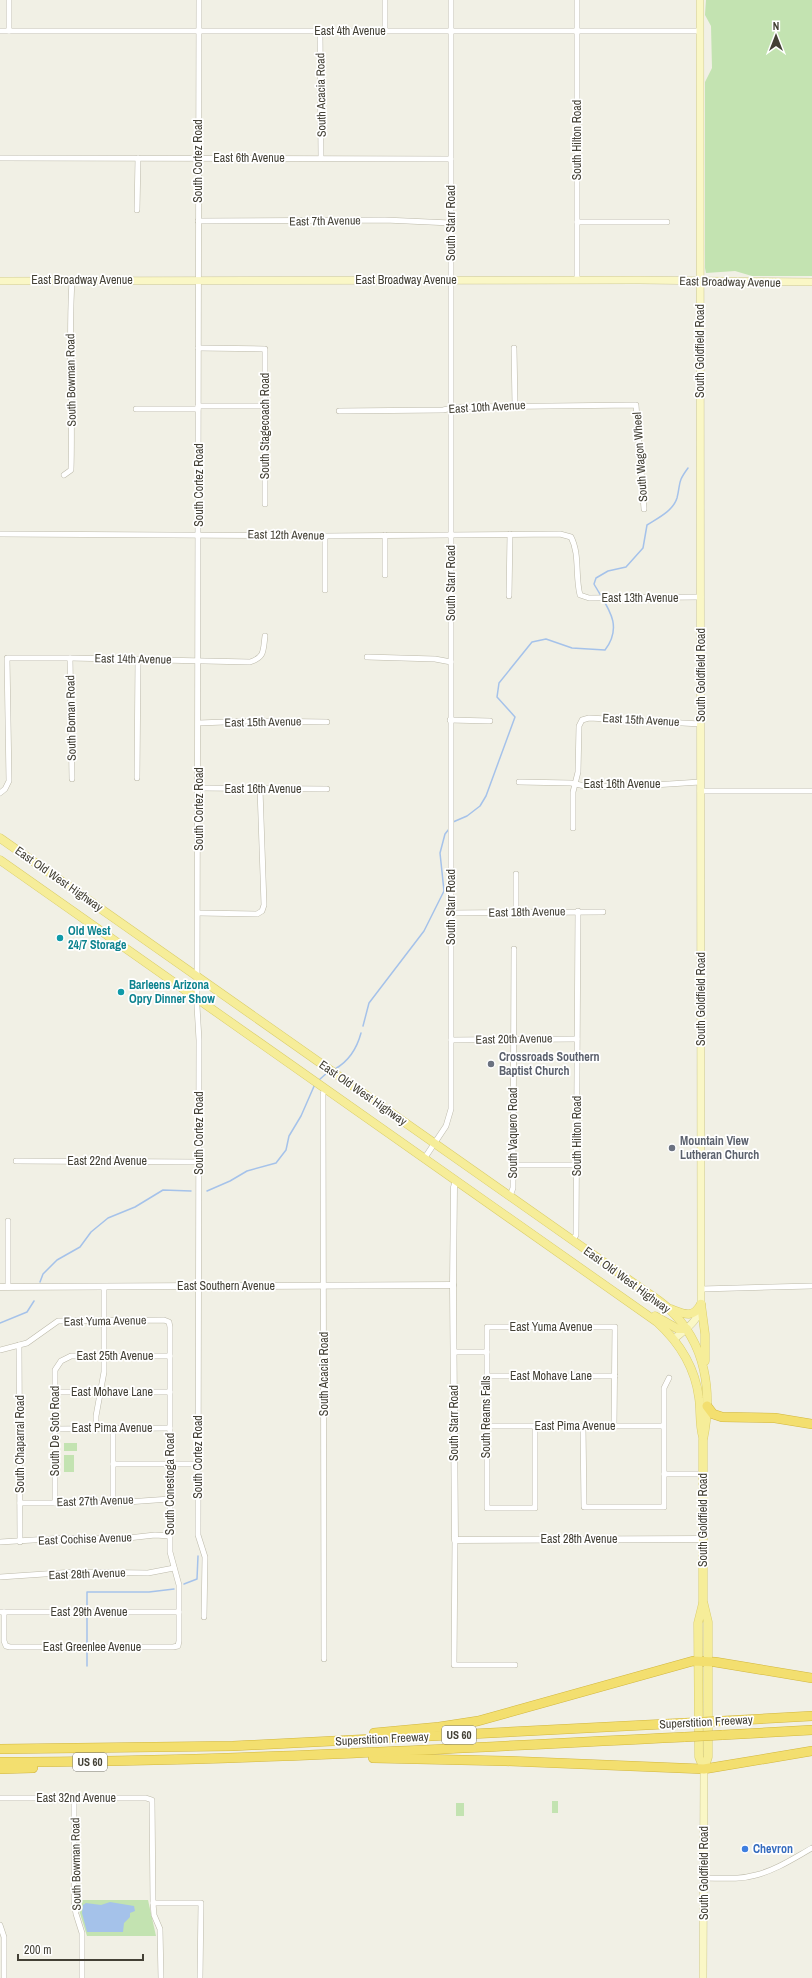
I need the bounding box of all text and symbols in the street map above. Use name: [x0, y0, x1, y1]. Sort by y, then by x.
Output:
north arrow: [756, 16, 796, 56]
text: N: [773, 19, 779, 33]
street label: East 4th Avenue: [314, 23, 386, 39]
street label: South Acacia Road: [312, 53, 330, 137]
street label: South Hilton Road: [569, 100, 585, 180]
street label: South Cortez Road: [190, 119, 206, 203]
street label: East 6th Avenue: [213, 150, 285, 166]
street label: South Starr Road: [443, 185, 459, 261]
street label: East 7th Avenue: [289, 212, 361, 230]
street label: East Broadway Avenue: [31, 272, 133, 288]
street label: East Broadway Avenue: [355, 272, 457, 288]
street label: East Broadway Avenue: [679, 273, 781, 291]
street label: South Goldfield Road: [692, 304, 708, 398]
street label: South Bowman Road: [62, 333, 80, 427]
street label: South Stagecoach Road: [257, 373, 273, 479]
street label: East 10th Avenue: [448, 397, 526, 417]
street label: South Wagon Wheel: [629, 412, 651, 502]
street label: South Cortez Road: [191, 443, 207, 527]
street label: East 12th Avenue: [247, 526, 325, 544]
street label: South Starr Road: [443, 545, 459, 621]
street label: East 13th Avenue: [602, 590, 678, 606]
street label: South Goldfield Road: [693, 628, 709, 722]
street label: East 14th Avenue: [94, 650, 172, 668]
street label: South Boman Road: [62, 675, 80, 761]
street label: East 15th Avenue: [602, 710, 680, 730]
street label: East 15th Avenue: [224, 713, 302, 731]
street label: South Cortez Road: [191, 767, 207, 851]
street label: East 16th Avenue: [584, 776, 660, 792]
street label: East 16th Avenue: [225, 781, 301, 797]
street label: East Old West Highway: [12, 843, 106, 915]
street label: South Starr Road: [443, 869, 459, 945]
street label: East 18th Avenue: [488, 903, 566, 921]
place label: Old West 24/7 Storage: [68, 923, 127, 953]
marker: Old West 24/7 Storage: [55, 933, 65, 943]
street label: South Goldfield Road: [693, 952, 709, 1046]
place label: Barleens Arizona Opry Dinner Show: [129, 977, 215, 1007]
marker: Barleens Arizona Opry Dinner Show: [116, 987, 126, 997]
street label: East 20th Avenue: [475, 1030, 553, 1048]
place label: Crossroads Southern Baptist Church: [499, 1049, 600, 1079]
street label: East Old West Highway: [316, 1057, 410, 1129]
marker: Crossroads Southern Baptist Church: [486, 1059, 496, 1069]
street label: South Vaquero Road: [505, 1087, 521, 1179]
street label: South Cortez Road: [191, 1091, 207, 1175]
street label: South Hilton Road: [569, 1096, 585, 1176]
place label: Mountain View Lutheran Church: [680, 1133, 759, 1163]
marker: Mountain View Lutheran Church: [667, 1143, 677, 1153]
street label: East 22nd Avenue: [67, 1153, 147, 1169]
street label: East Old West Highway: [580, 1243, 674, 1317]
street label: East Southern Avenue: [177, 1278, 275, 1294]
street label: East Yuma Avenue: [63, 1312, 147, 1330]
street label: East Yuma Avenue: [510, 1319, 592, 1335]
street label: South Acacia Road: [316, 1332, 332, 1416]
street label: East 25th Avenue: [77, 1348, 153, 1364]
street label: East Mohave Lane: [510, 1368, 592, 1384]
street label: South Reams Falls: [478, 1376, 494, 1458]
street label: East Mohave Lane: [71, 1384, 153, 1400]
street label: South Starr Road: [446, 1385, 462, 1461]
street label: South De Soto Road: [47, 1386, 63, 1476]
street label: South Chaparral Road: [12, 1395, 28, 1493]
street label: South Cortez Road: [190, 1415, 206, 1499]
street label: East Pima Avenue: [535, 1418, 615, 1434]
street label: East Pima Avenue: [72, 1420, 152, 1436]
street label: South Conestoga Road: [162, 1433, 178, 1535]
street label: South Goldfield Road: [695, 1473, 711, 1567]
street label: East 27th Avenue: [56, 1492, 134, 1510]
street label: East Cochise Avenue: [38, 1529, 132, 1549]
street label: East 28th Avenue: [541, 1531, 617, 1547]
street label: East 28th Avenue: [48, 1565, 126, 1583]
street label: East 29th Avenue: [51, 1604, 127, 1620]
street label: East Greenlee Avenue: [43, 1639, 141, 1655]
street label: Superstition Freeway: [659, 1712, 753, 1732]
road number: US 60: [442, 1726, 476, 1744]
street label: Superstition Freeway: [335, 1729, 429, 1749]
road number: US 60: [73, 1753, 107, 1771]
street label: East 32nd Avenue: [36, 1790, 116, 1806]
street label: South Bowman Road: [67, 1817, 85, 1911]
street label: South Goldfield Road: [696, 1826, 712, 1920]
place label: Chevron: [753, 1841, 793, 1857]
marker: Chevron: [740, 1844, 750, 1854]
scale bar: [18, 1936, 143, 1962]
text: 200 m: [24, 1942, 51, 1958]

